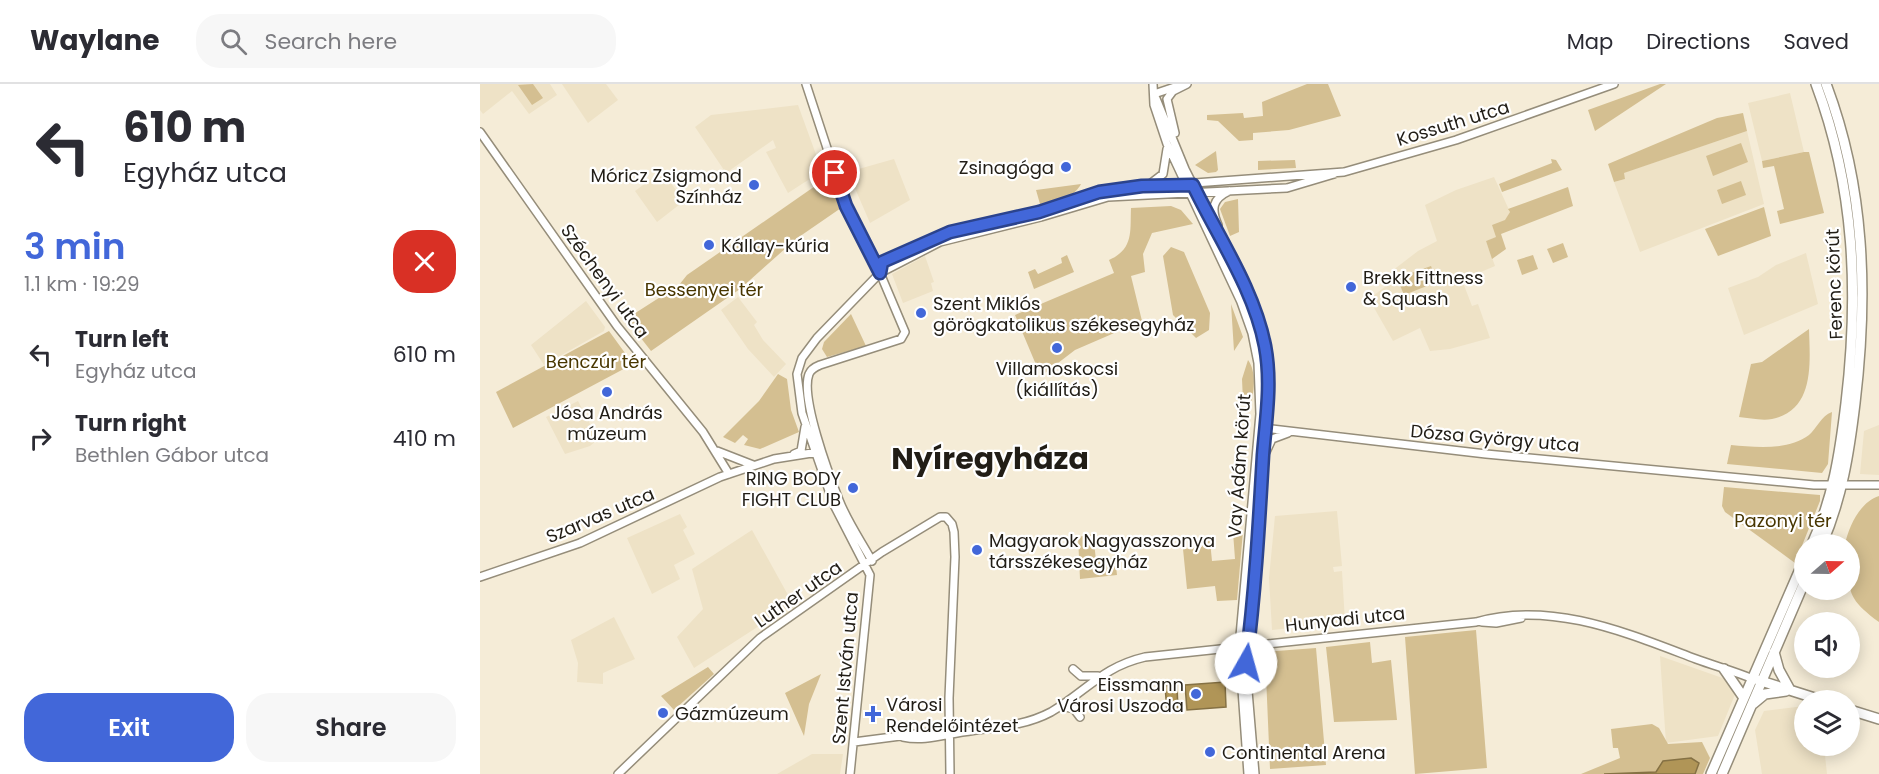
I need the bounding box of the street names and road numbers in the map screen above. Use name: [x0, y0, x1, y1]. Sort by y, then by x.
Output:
street label: Kossuth utca: [1394, 94, 1512, 152]
street label: Széchenyi utca: [555, 219, 655, 343]
street label: Ferenc körút: [1820, 228, 1848, 340]
street label: Vay Ádám körút: [1221, 393, 1257, 539]
street label: Dózsa György utca: [1410, 418, 1580, 458]
street label: Szarvas utca: [542, 481, 658, 549]
street label: Luther utca: [749, 555, 847, 633]
street label: Szent István utca: [826, 591, 864, 745]
street label: Hunyadi utca: [1284, 600, 1406, 638]

